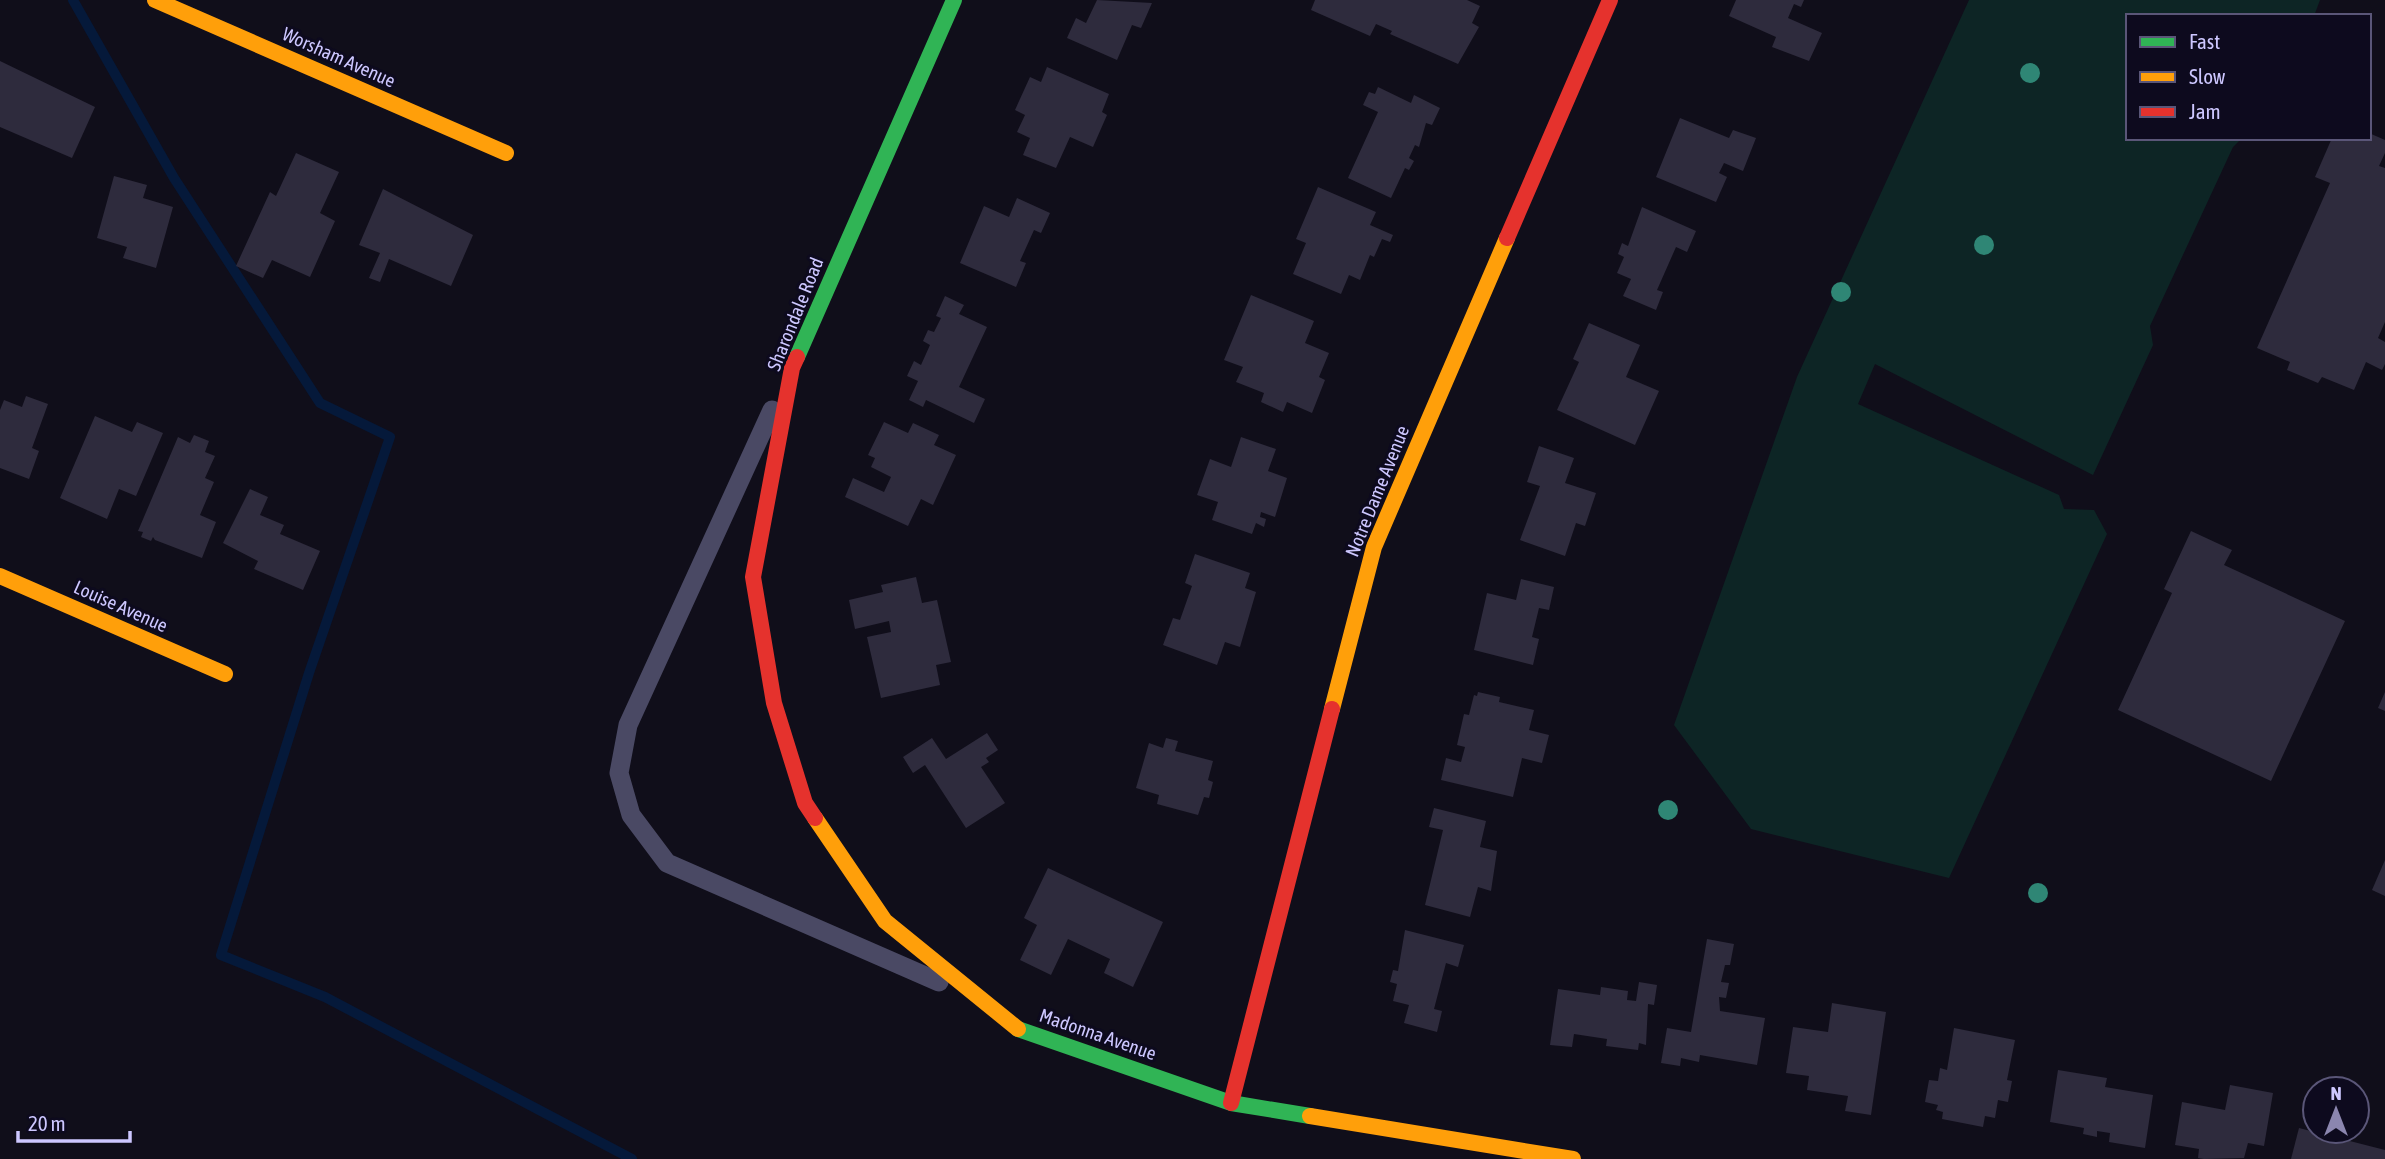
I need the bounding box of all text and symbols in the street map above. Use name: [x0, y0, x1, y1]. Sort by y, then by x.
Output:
legend: [2126, 14, 2371, 140]
street label: Worsham Avenue: [279, 22, 399, 92]
text: Fast: [2189, 29, 2220, 53]
text: Slow: [2189, 64, 2226, 88]
text: Jam: [2189, 99, 2221, 123]
street label: Sharondale Road: [762, 254, 828, 374]
street label: Notre Dame Avenue: [1341, 422, 1413, 560]
street label: Louise Avenue: [71, 576, 171, 636]
street label: Madonna Avenue: [1037, 1004, 1159, 1064]
north arrow: [2301, 1075, 2371, 1145]
text: N: [2330, 1082, 2342, 1104]
scale bar: [18, 1100, 130, 1144]
text: 20 m: [28, 1111, 66, 1135]

